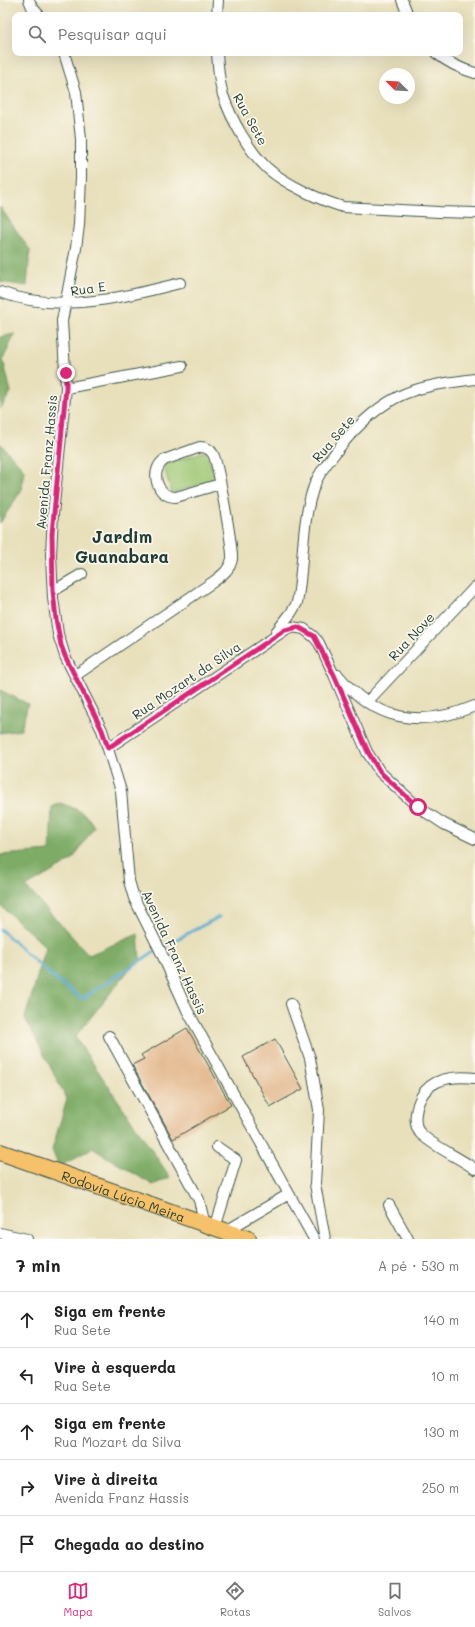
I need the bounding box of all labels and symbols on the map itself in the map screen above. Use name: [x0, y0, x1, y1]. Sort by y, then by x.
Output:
north arrow: [379, 68, 415, 104]
street label: Rua Sete: [230, 90, 272, 148]
street label: Rua E: [69, 277, 107, 299]
route end: [57, 364, 75, 382]
street label: Avenida Franz Hassis: [32, 394, 60, 530]
street label: Rua Sete: [308, 411, 358, 465]
district label: Jardim Guanabara: [75, 525, 169, 567]
street label: Rua Nove: [384, 608, 438, 664]
street label: Rua Mozart da Silva: [128, 637, 244, 723]
route start: [409, 798, 427, 816]
street label: Avenida Franz Hassis: [139, 887, 211, 1017]
street label: Rodovia Lúcio Meira: [60, 1166, 188, 1225]

